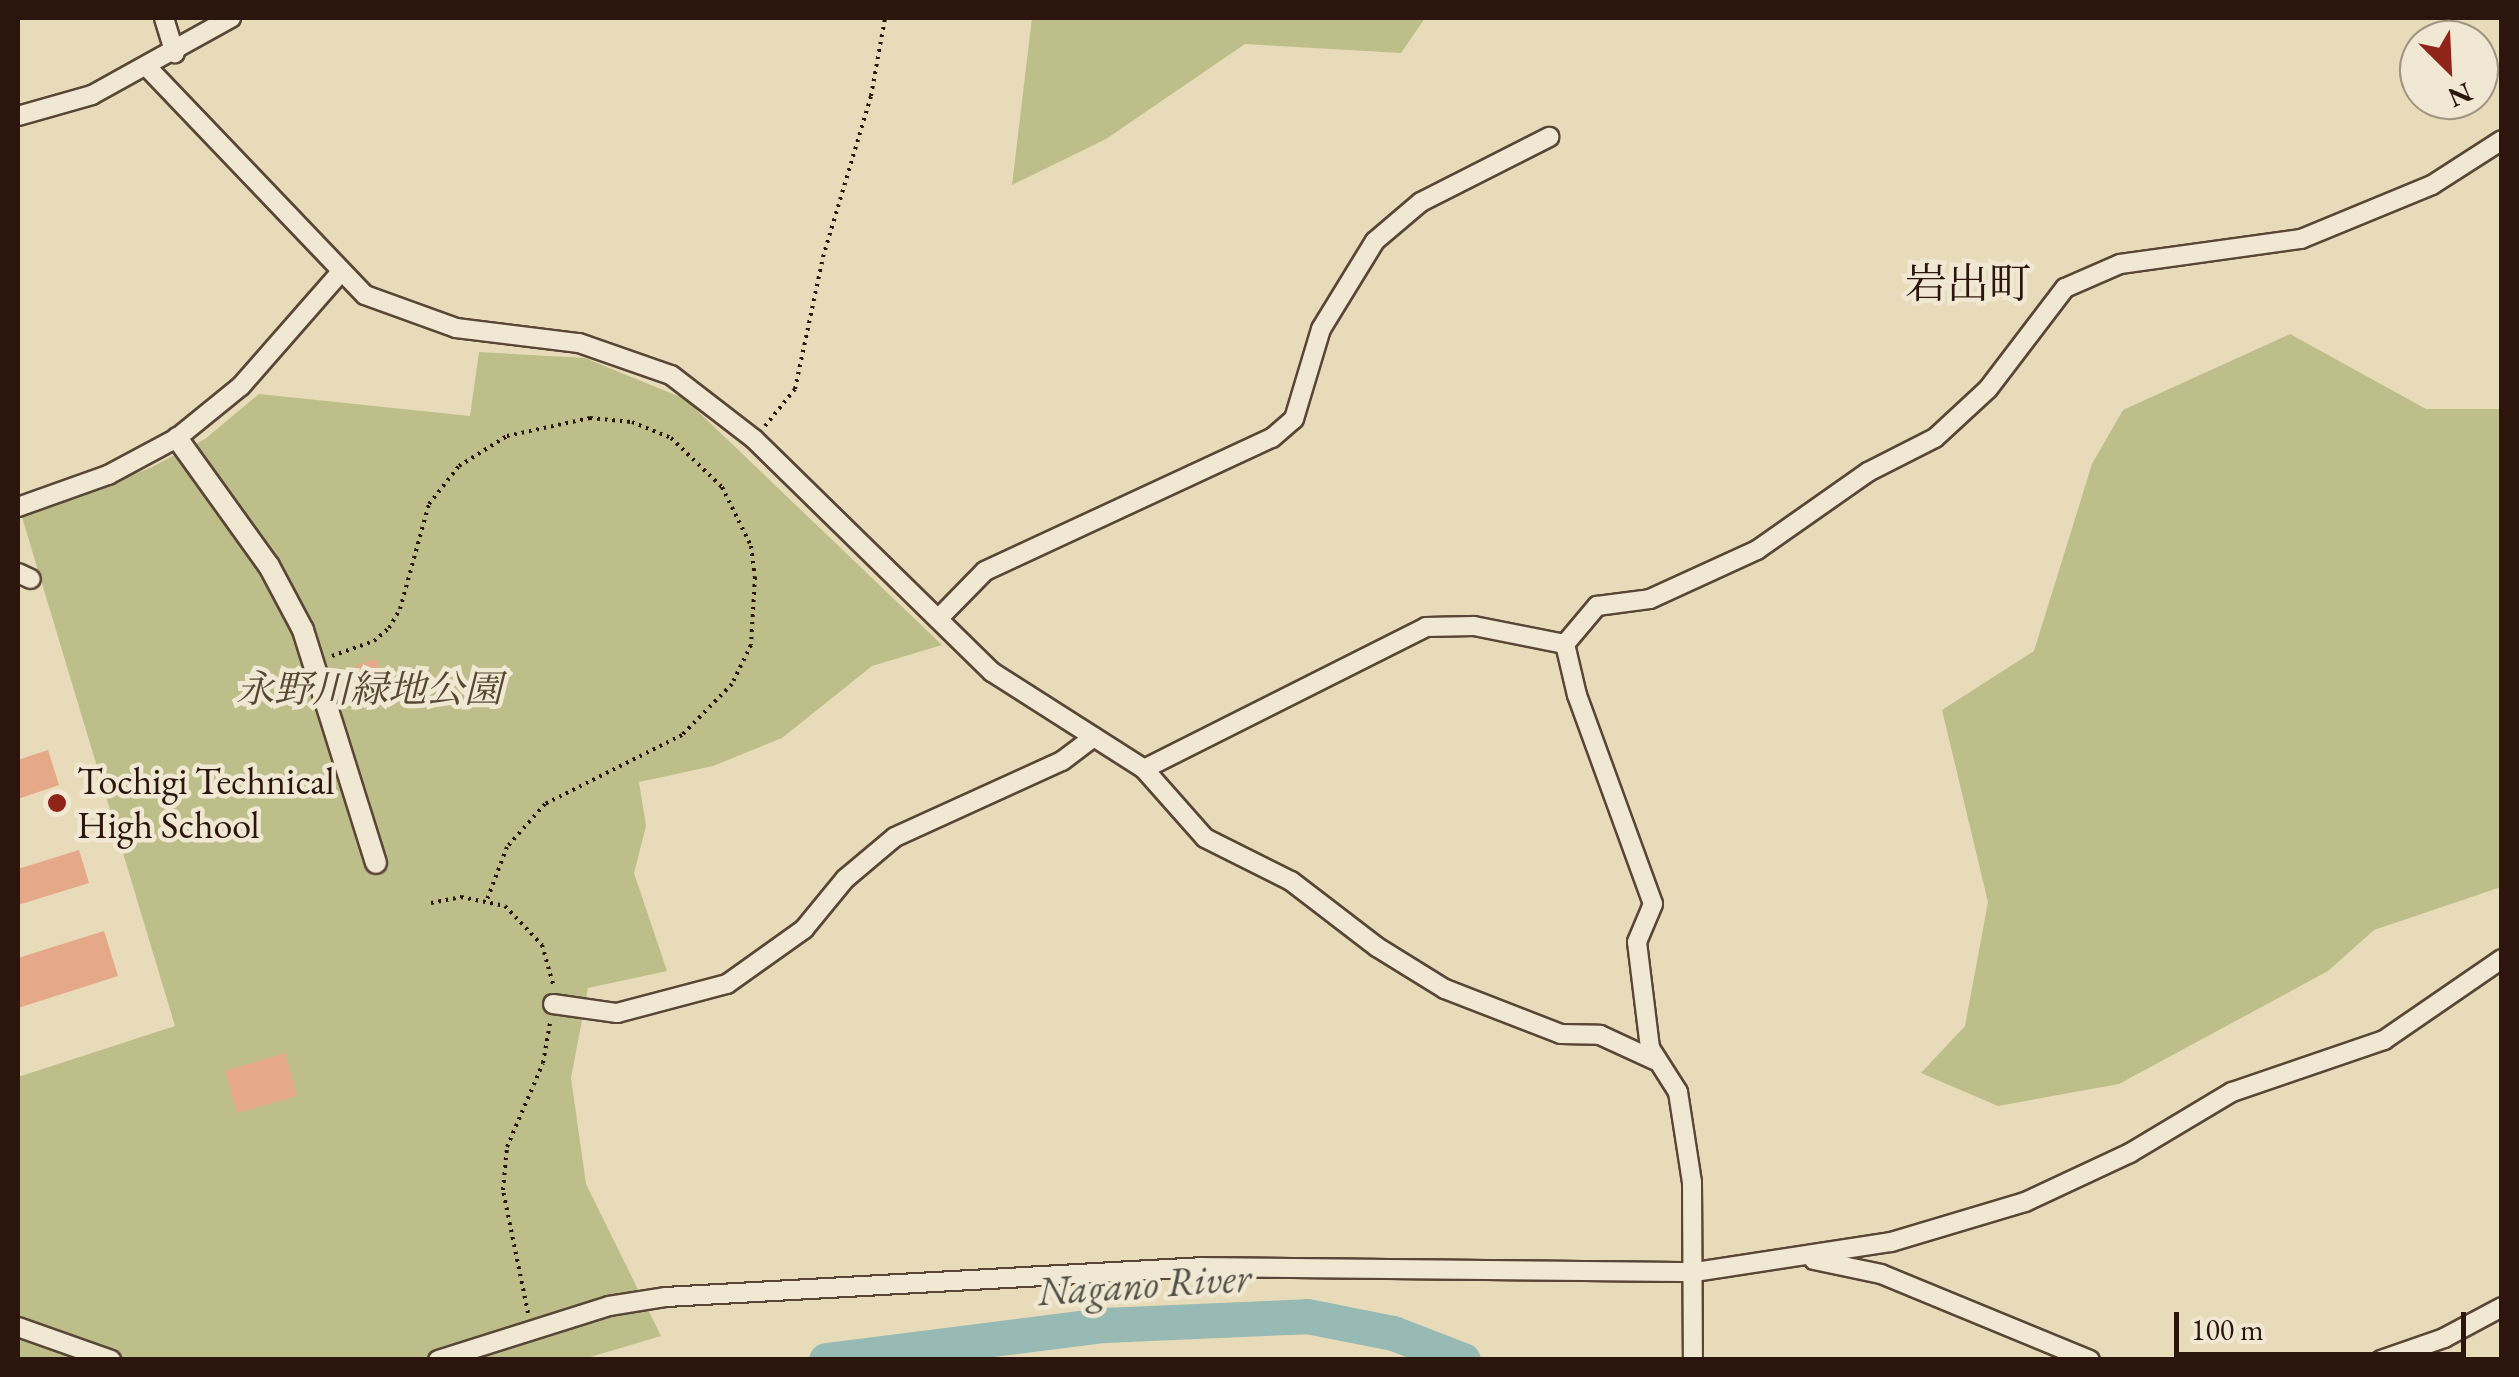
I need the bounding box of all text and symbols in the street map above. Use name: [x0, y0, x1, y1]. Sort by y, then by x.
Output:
north arrow: [2399, 20, 2499, 120]
text: N: [2443, 75, 2478, 117]
district label: 岩出町: [1905, 259, 2031, 309]
park label: 永野川緑地公園: [236, 666, 502, 712]
place label: Tochigi Technical High School: [77, 758, 335, 848]
marker: Tochigi Technical High School: [46, 792, 68, 814]
water label: Nagano River: [1036, 1253, 1252, 1315]
scale bar: [2179, 1292, 2472, 1354]
text: 100 m: [2191, 1310, 2264, 1349]

